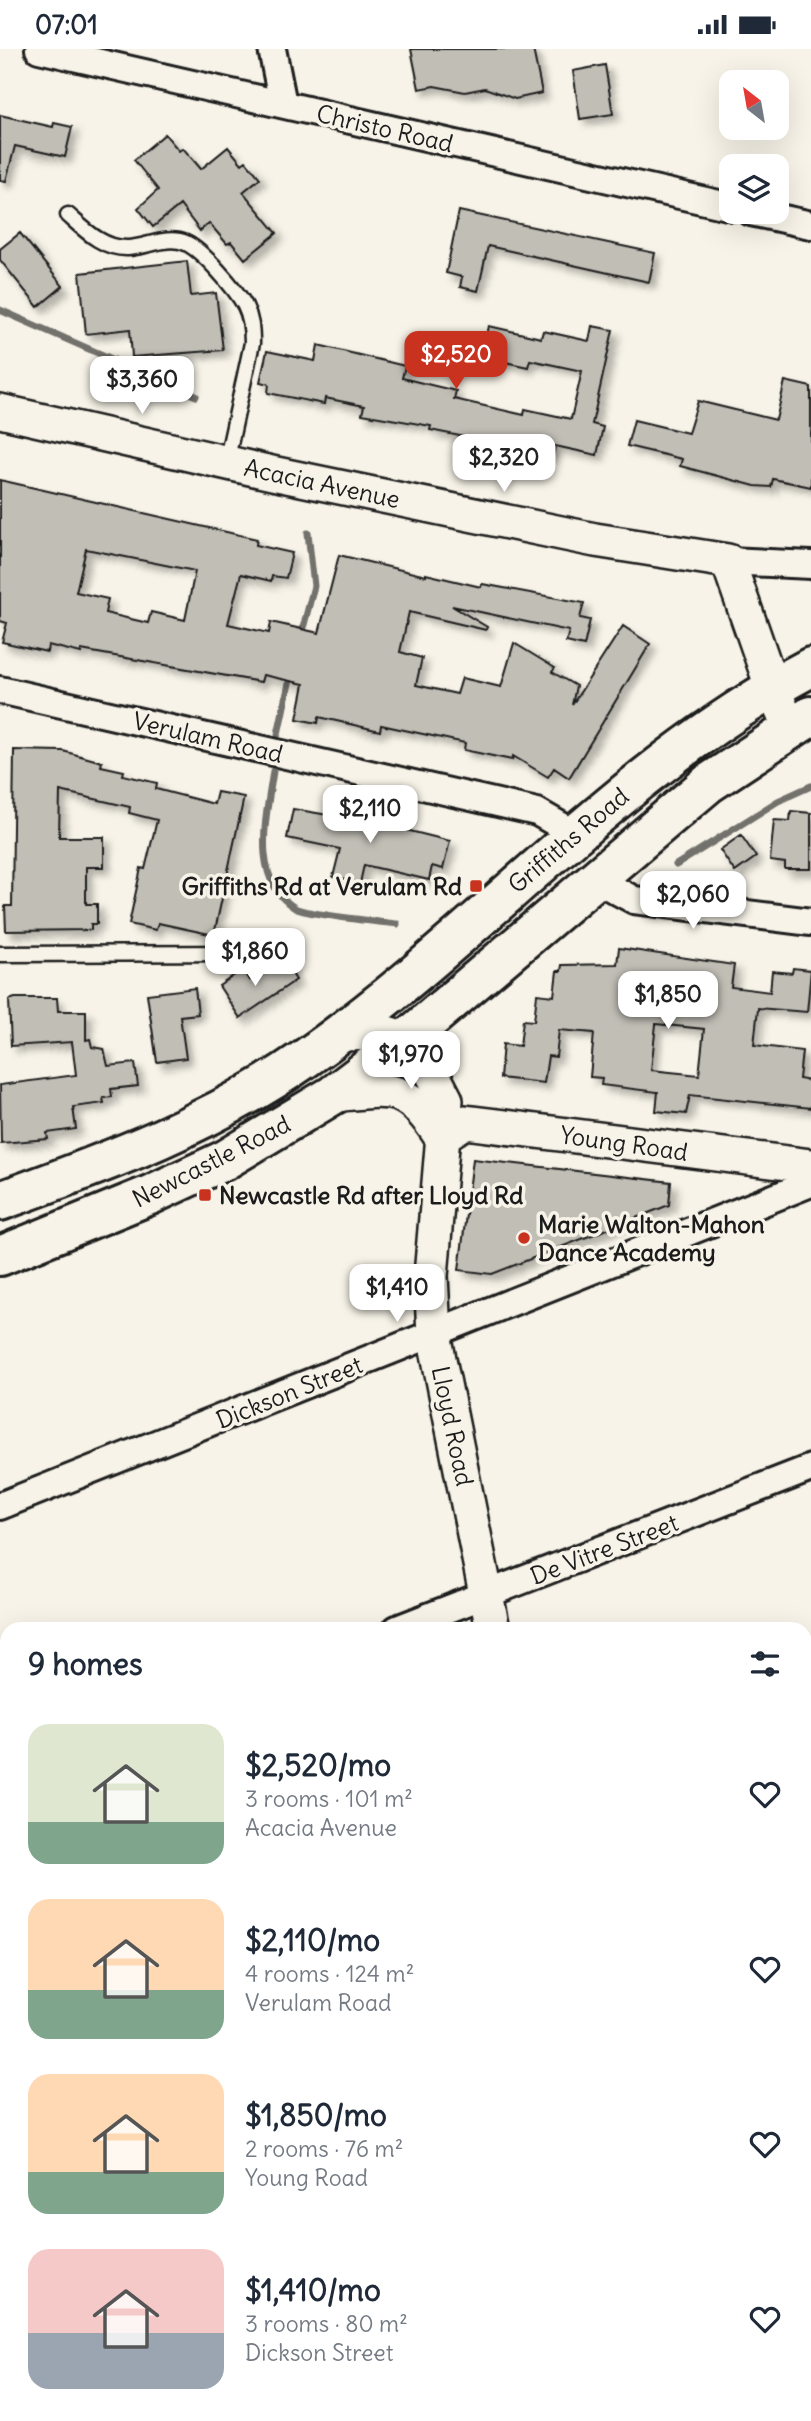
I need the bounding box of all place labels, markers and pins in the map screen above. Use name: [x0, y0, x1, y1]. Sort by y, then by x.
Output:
pin: $2,520: [399, 331, 513, 391]
pin: $3,360: [85, 357, 199, 416]
pin: $2,320: [447, 435, 561, 494]
pin: $2,110: [313, 785, 427, 845]
place label: Griffiths Rd at Verulam Rd: [181, 871, 462, 901]
pin: $2,060: [636, 871, 750, 931]
marker: Griffiths Rd at Verulam Rd: [468, 878, 484, 894]
pin: $1,860: [198, 929, 312, 988]
pin: $1,850: [611, 971, 725, 1031]
pin: $1,970: [354, 1031, 468, 1091]
place label: Newcastle Rd after Lloyd Rd: [219, 1180, 523, 1210]
marker: Newcastle Rd after Lloyd Rd: [197, 1187, 213, 1203]
place label: Marie Walton-Mahon Dance Academy: [538, 1209, 765, 1267]
marker: Marie Walton-Mahon Dance Academy: [516, 1230, 532, 1246]
pin: $1,410: [340, 1265, 454, 1324]

